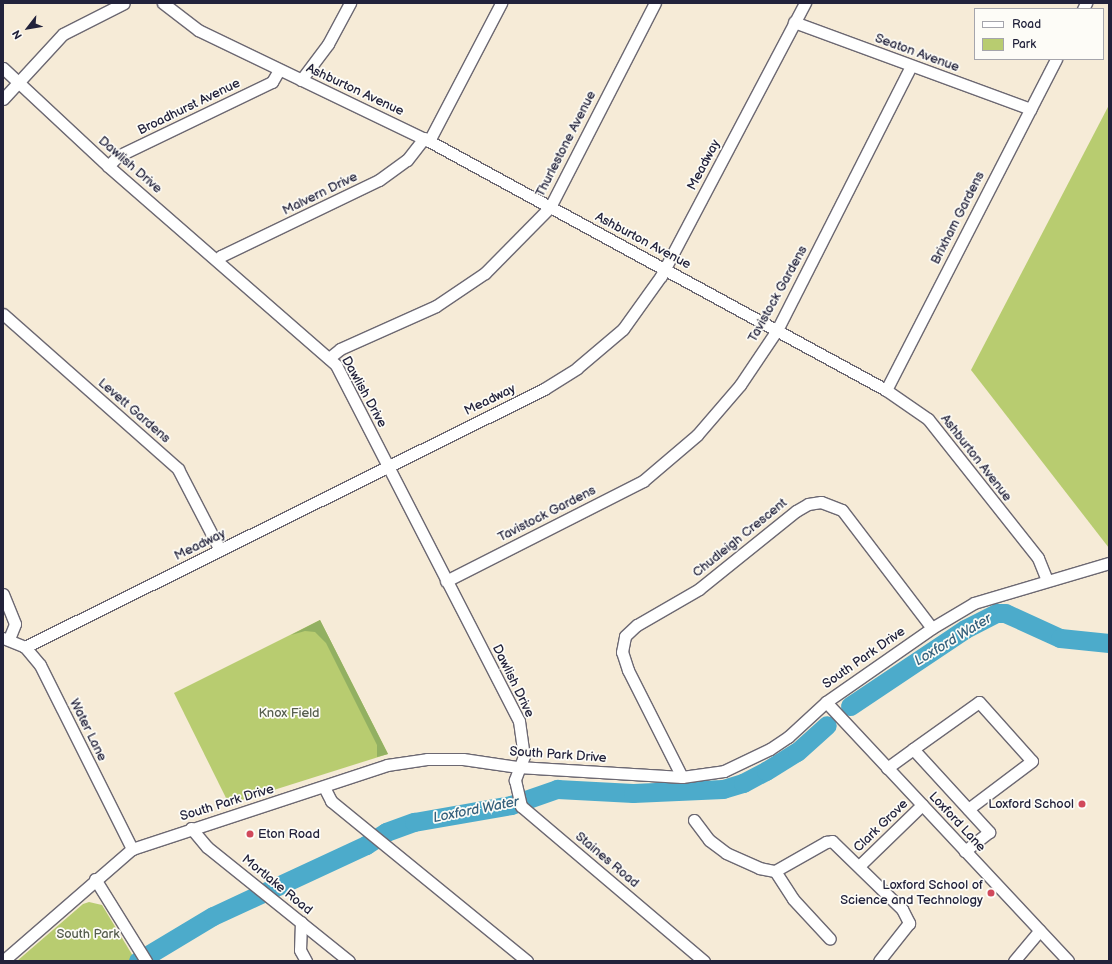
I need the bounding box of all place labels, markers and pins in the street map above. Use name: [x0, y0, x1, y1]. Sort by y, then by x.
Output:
place label: Loxford School: [988, 796, 1074, 812]
marker: Loxford School: [1077, 799, 1087, 809]
place label: Eton Road: [258, 826, 320, 842]
marker: Eton Road: [245, 829, 255, 839]
place label: Loxford School of Science and Technology: [840, 878, 983, 909]
marker: Loxford School of Science and Technology: [986, 888, 996, 898]

